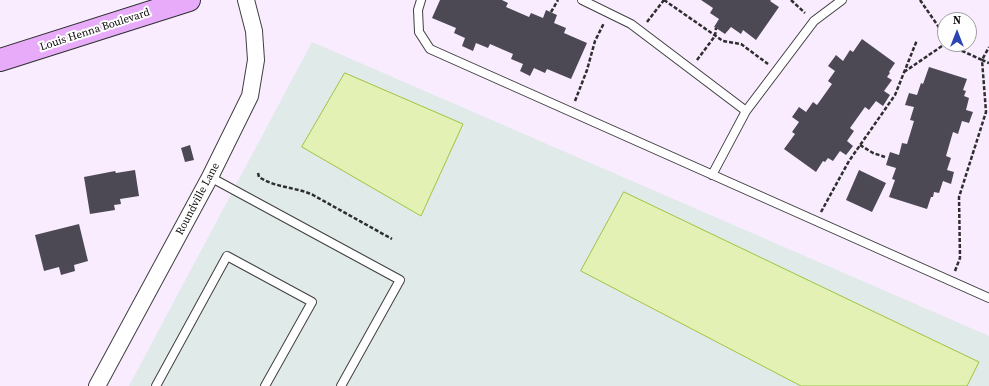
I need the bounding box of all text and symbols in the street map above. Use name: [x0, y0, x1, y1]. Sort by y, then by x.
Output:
street label: Louis Henna Boulevard: [38, 6, 152, 54]
north arrow: [937, 12, 977, 52]
text: N: [953, 13, 961, 28]
street label: Roundville Lane: [173, 161, 223, 237]

